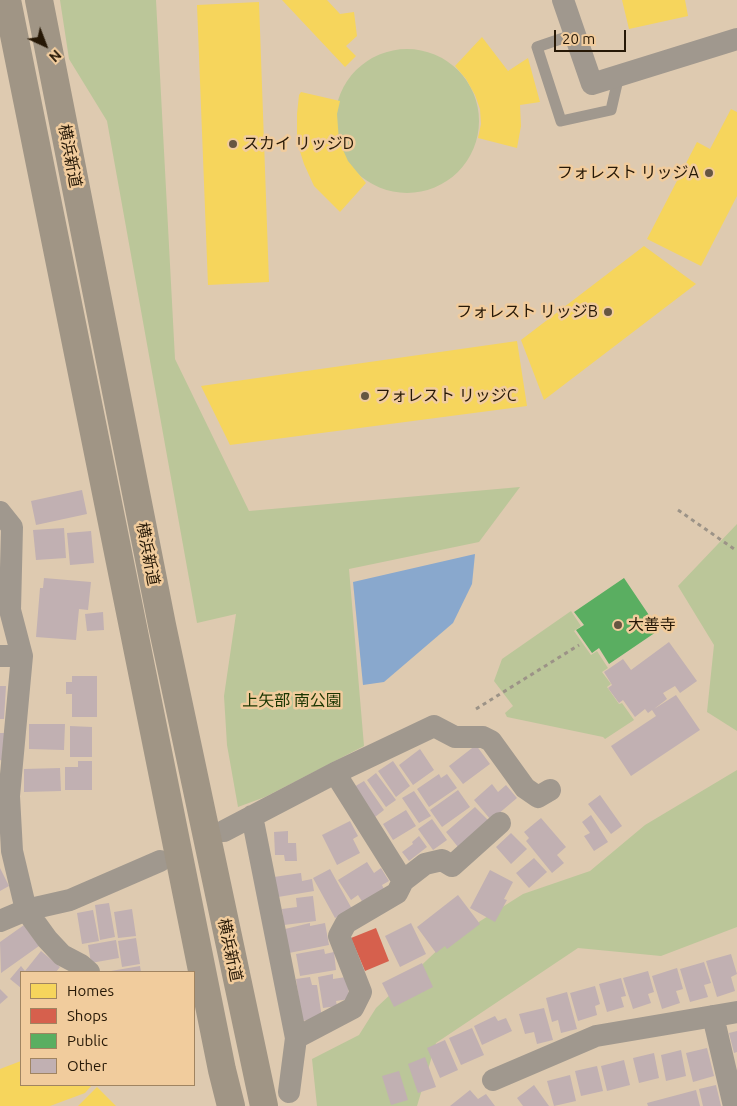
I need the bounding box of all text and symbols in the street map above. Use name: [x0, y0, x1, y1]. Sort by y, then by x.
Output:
north arrow: [20, 20, 70, 70]
scale bar: [557, 20, 630, 52]
text: 20 m: [562, 30, 595, 47]
text: N: [46, 47, 65, 65]
street label: 横浜新道: [54, 123, 86, 189]
place label: スカイ リッジD: [243, 134, 354, 154]
marker: スカイ リッジD: [227, 138, 239, 150]
place label: フォレスト リッジA: [557, 163, 699, 183]
marker: フォレスト リッジA: [703, 167, 715, 179]
place label: フォレスト リッジB: [456, 302, 598, 322]
marker: フォレスト リッジB: [602, 306, 614, 318]
place label: フォレスト リッジC: [375, 386, 516, 406]
marker: フォレスト リッジC: [359, 390, 371, 402]
street label: 横浜新道: [132, 521, 164, 587]
place label: 大善寺: [628, 615, 676, 635]
marker: 大善寺: [612, 619, 624, 631]
park label: 上矢部 南公園: [242, 691, 342, 711]
street label: 横浜新道: [214, 917, 246, 983]
legend: [20, 971, 195, 1086]
text: Homes: [67, 982, 114, 999]
text: Shops: [67, 1007, 108, 1024]
text: Public: [67, 1032, 108, 1049]
text: Other: [67, 1057, 107, 1074]

